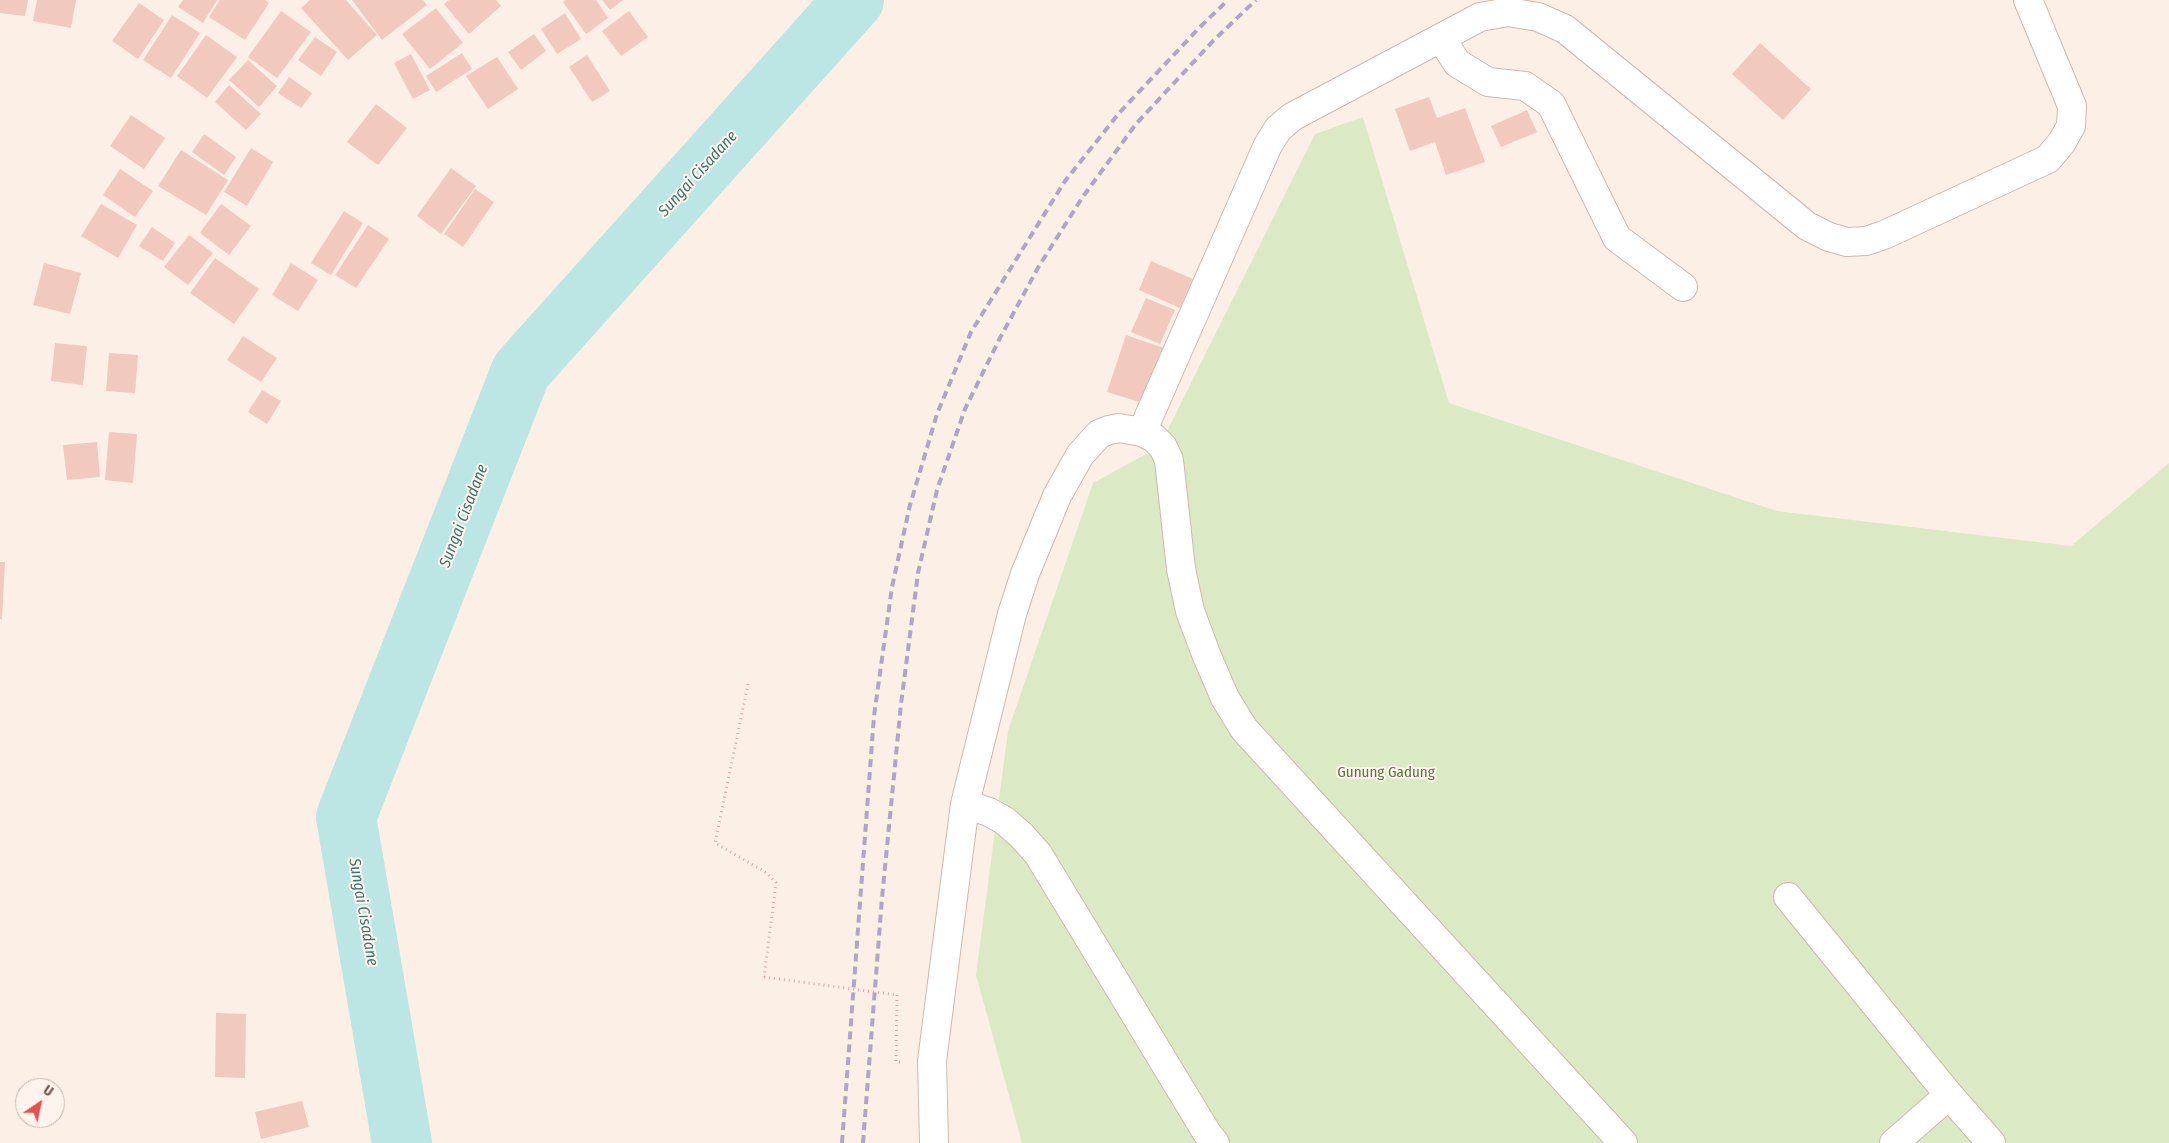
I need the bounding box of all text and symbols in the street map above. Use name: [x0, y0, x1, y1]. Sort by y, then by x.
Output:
water label: Sungai Cisadane: [654, 127, 742, 221]
water label: Sungai Cisadane: [436, 462, 492, 570]
park label: Gunung Gadung: [1337, 764, 1435, 782]
water label: Sungai Cisadane: [344, 857, 382, 967]
north arrow: [15, 1078, 65, 1128]
text: U: [40, 1082, 56, 1100]

